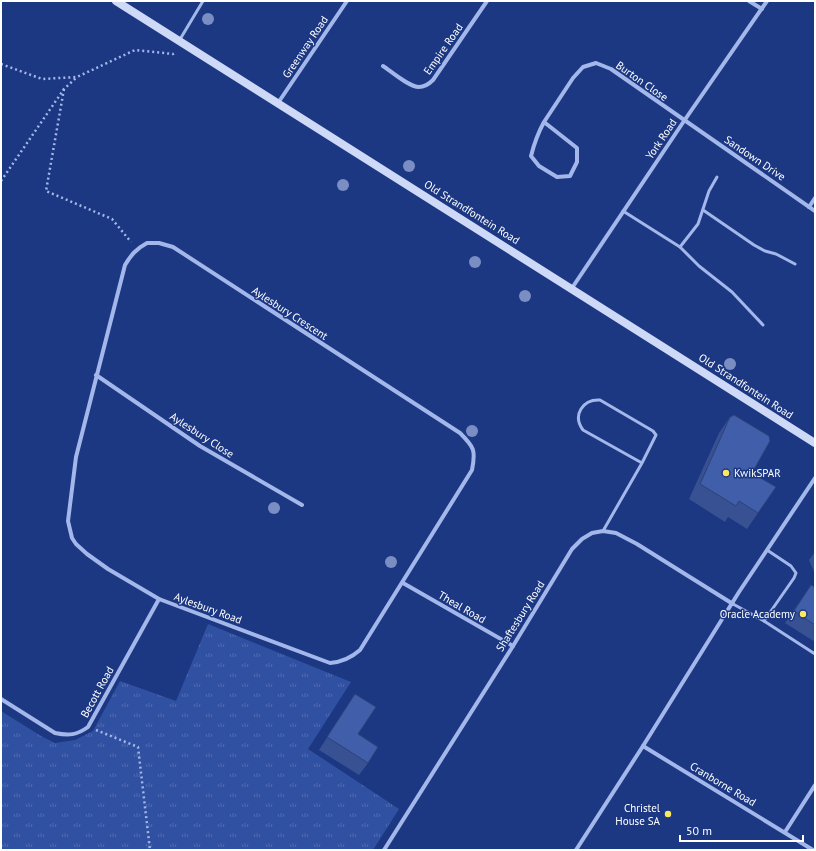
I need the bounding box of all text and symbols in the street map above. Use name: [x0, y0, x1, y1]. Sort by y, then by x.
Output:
street label: Greenway Road: [279, 13, 331, 81]
street label: Empire Road: [420, 21, 466, 77]
street label: Burton Close: [613, 58, 671, 104]
street label: York Road: [642, 116, 680, 162]
street label: Sandown Drive: [722, 132, 789, 184]
street label: Old Strandfontein Road: [422, 177, 522, 247]
street label: Aylesbury Crescent: [249, 283, 331, 343]
street label: Old Strandfontein Road: [696, 350, 796, 422]
street label: Aylesbury Close: [167, 409, 237, 461]
place label: KwikSPAR: [734, 466, 781, 480]
marker: KwikSPAR: [721, 468, 731, 478]
street label: Shaftesbury Road: [493, 578, 547, 654]
street label: Theal Road: [436, 588, 488, 626]
street label: Aylesbury Road: [172, 589, 244, 627]
place label: Oracle Academy: [720, 607, 796, 621]
marker: Oracle Academy: [798, 609, 808, 619]
street label: Becott Road: [77, 664, 117, 720]
street label: Cranborne Road: [687, 759, 759, 809]
place label: Christel House SA: [615, 801, 661, 828]
marker: Christel House SA: [663, 809, 673, 819]
scale bar: [680, 817, 803, 843]
text: 50 m: [686, 823, 712, 838]

